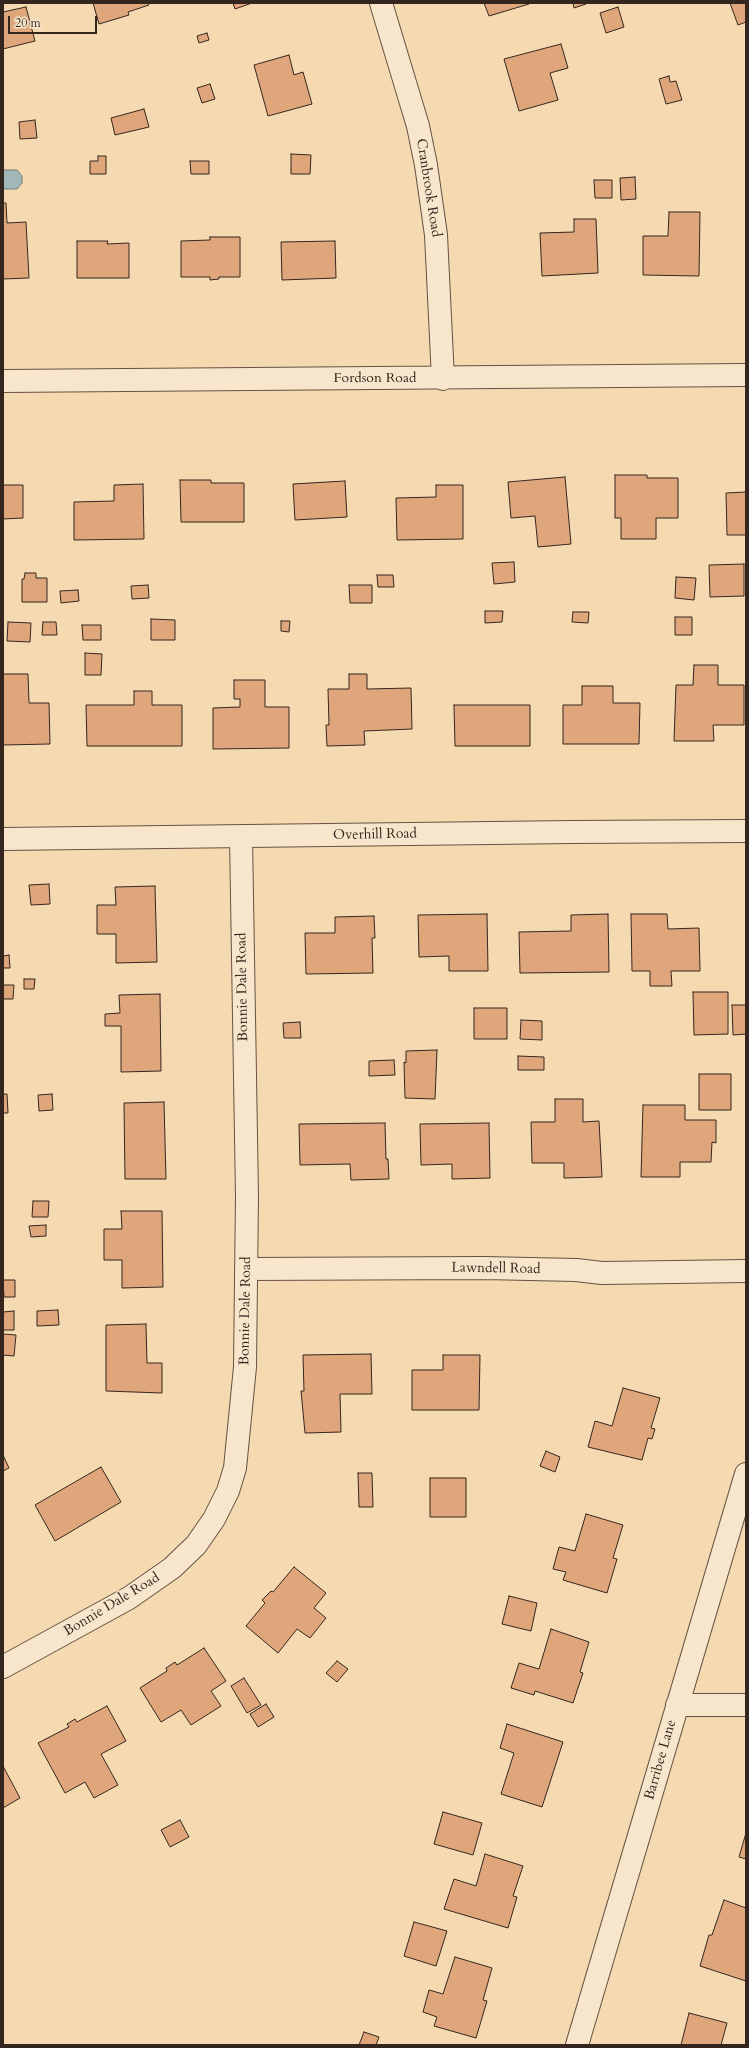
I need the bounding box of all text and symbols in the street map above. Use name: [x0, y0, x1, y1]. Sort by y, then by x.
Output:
scale bar: [10, 8, 99, 34]
text: 20 m: [15, 15, 41, 31]
street label: Cranbrook Road: [412, 138, 444, 238]
street label: Fordson Road: [334, 371, 416, 387]
street label: Overhill Road: [333, 826, 417, 844]
street label: Bonnie Dale Road: [234, 932, 252, 1042]
street label: Bonnie Dale Road: [237, 1256, 255, 1366]
street label: Lawndell Road: [451, 1260, 541, 1278]
street label: Bonnie Dale Road: [61, 1570, 163, 1640]
street label: Barribee Lane: [642, 1718, 680, 1802]

